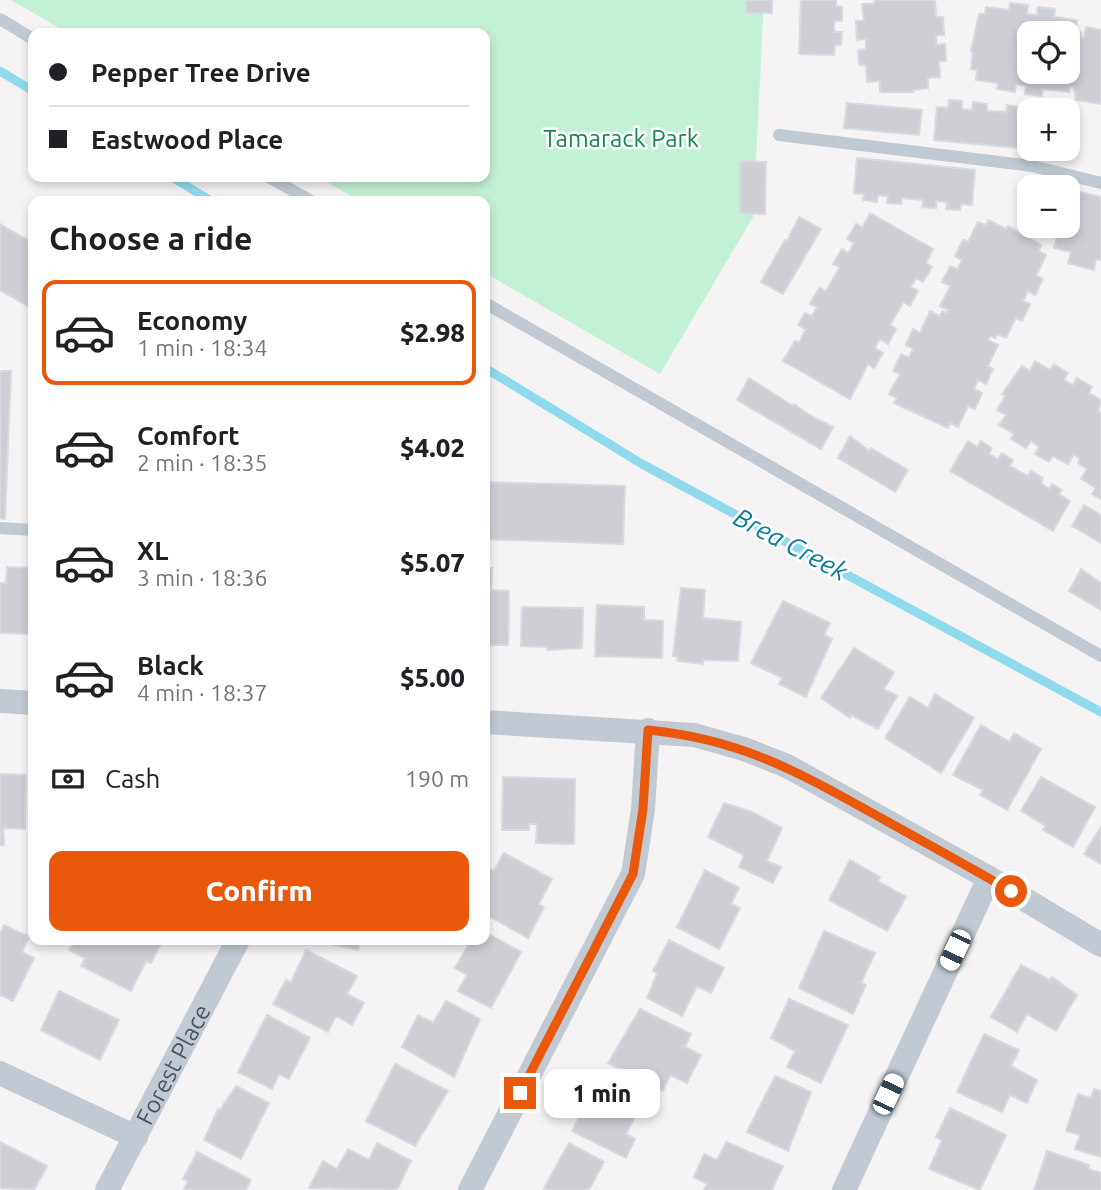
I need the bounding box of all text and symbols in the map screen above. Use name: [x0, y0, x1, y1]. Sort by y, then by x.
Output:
map controls: [1017, 21, 1080, 238]
button: locate: [1017, 21, 1080, 84]
text: Pepper Tree Drive: [91, 58, 311, 87]
button: +: [1017, 98, 1080, 161]
text: Eastwood Place: [91, 125, 283, 154]
park label: Tamarack Park: [543, 125, 699, 152]
button: −: [1017, 175, 1080, 238]
text: Choose a ride: [49, 220, 252, 256]
icon: car: [53, 301, 116, 364]
text: Economy: [137, 306, 247, 335]
text: $2.98: [400, 318, 465, 347]
text: 1 min · 18:34: [137, 335, 268, 360]
icon: car: [53, 416, 116, 479]
text: Comfort: [137, 421, 240, 450]
text: $4.02: [400, 433, 465, 462]
text: 2 min · 18:35: [137, 450, 268, 475]
water label: Brea Creek: [729, 502, 853, 586]
icon: car: [53, 531, 116, 594]
text: XL: [137, 536, 168, 565]
text: $5.07: [400, 548, 465, 577]
text: 3 min · 18:36: [137, 565, 268, 590]
icon: car: [53, 646, 116, 709]
text: Black: [137, 651, 204, 680]
text: $5.00: [400, 663, 465, 692]
text: 4 min · 18:37: [137, 680, 268, 705]
icon: cash: [49, 760, 87, 798]
text: Cash: [105, 764, 160, 793]
text: 190 m: [405, 766, 469, 791]
button: Confirm: [49, 851, 469, 931]
route start: [995, 875, 1027, 907]
car: [937, 927, 974, 973]
street label: Forest Place: [130, 1000, 215, 1129]
callout: 1 min: [544, 1068, 660, 1118]
car: [870, 1071, 907, 1117]
route end: [504, 1077, 536, 1109]
text: 1 min: [573, 1081, 631, 1106]

